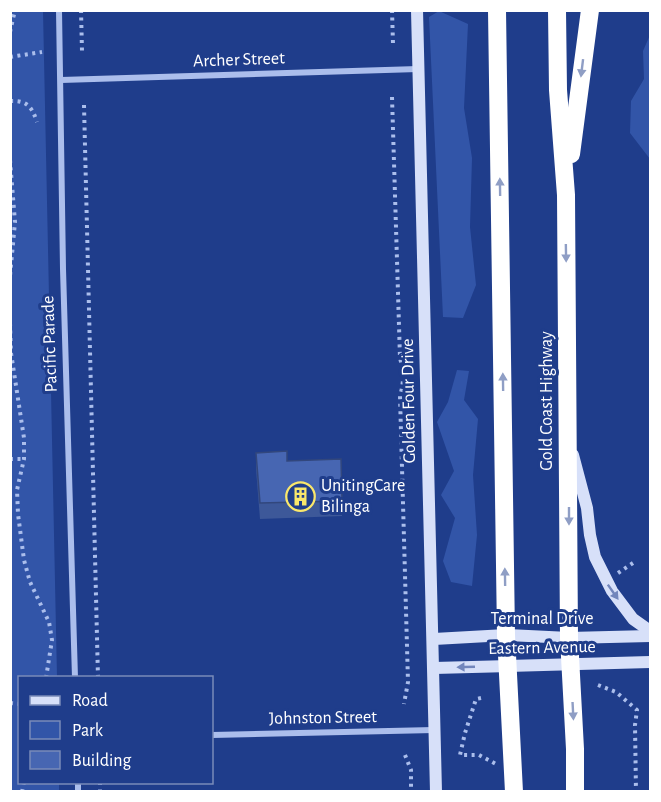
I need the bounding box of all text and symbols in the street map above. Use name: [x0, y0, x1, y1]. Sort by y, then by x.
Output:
street label: Archer Street: [193, 49, 285, 71]
one-way arrow: [577, 59, 586, 78]
one-way arrow: [495, 178, 505, 197]
one-way arrow: [562, 243, 571, 262]
street label: Pacific Parade: [39, 295, 61, 393]
street label: Gold Coast Highway: [538, 331, 556, 471]
street label: Golden Four Drive: [399, 338, 419, 464]
one-way arrow: [498, 372, 508, 391]
place label: UnitingCare Bilinga: [321, 477, 405, 516]
building icon: UnitingCare Bilinga: [284, 480, 316, 512]
one-way arrow: [564, 506, 574, 525]
one-way arrow: [501, 567, 510, 586]
one-way arrow: [608, 584, 619, 600]
street label: Terminal Drive: [491, 610, 593, 628]
street label: Eastern Avenue: [488, 638, 596, 658]
one-way arrow: [457, 663, 476, 672]
legend: [18, 676, 213, 784]
text: Road: [72, 692, 108, 710]
one-way arrow: [568, 701, 577, 720]
street label: Johnston Street: [269, 708, 377, 728]
text: Park: [72, 722, 104, 740]
text: Building: [72, 752, 132, 770]

